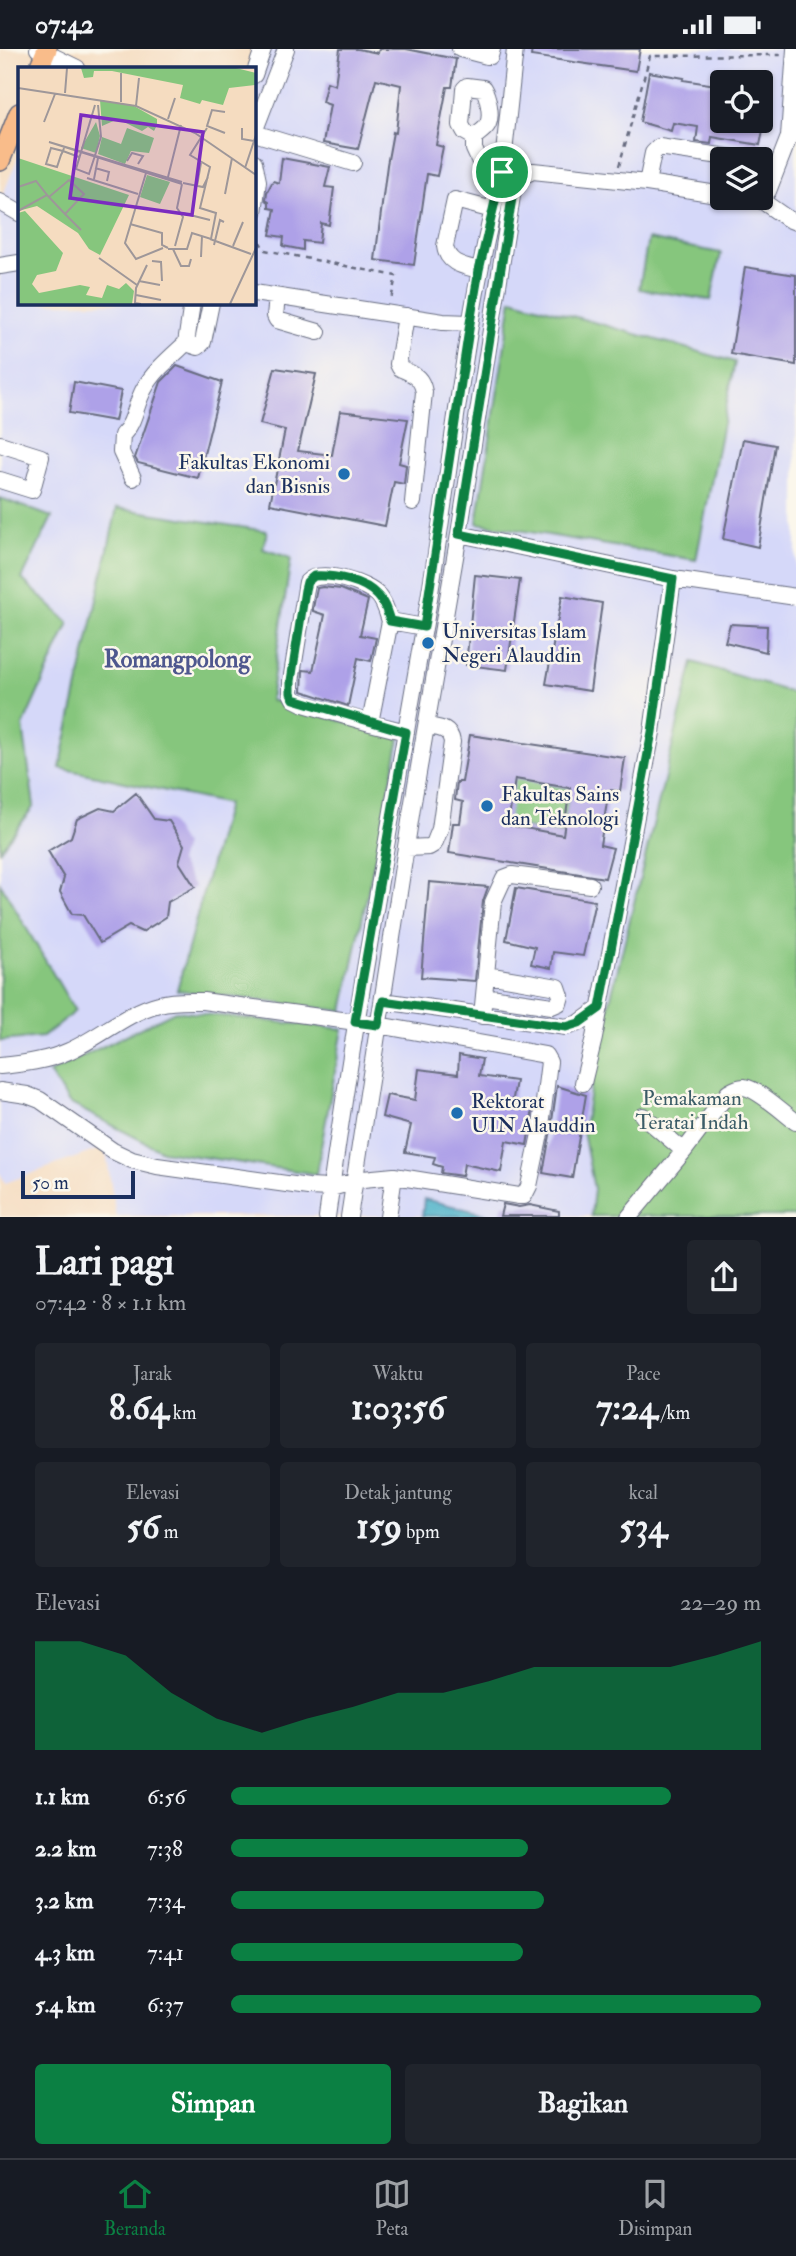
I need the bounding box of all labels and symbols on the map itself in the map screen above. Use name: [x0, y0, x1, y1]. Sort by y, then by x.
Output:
inset map: [18, 67, 256, 305]
pin: [472, 142, 532, 202]
place label: Fakultas Ekonomi dan Bisnis: [178, 449, 330, 500]
marker: Fakultas Ekonomi dan Bisnis: [336, 466, 352, 482]
place label: Universitas Islam Negeri Alauddin: [442, 618, 587, 669]
marker: Universitas Islam Negeri Alauddin: [420, 635, 436, 651]
district label: Romangpolong: [104, 644, 251, 675]
place label: Fakultas Sains dan Teknologi: [501, 781, 619, 832]
marker: Fakultas Sains dan Teknologi: [479, 798, 495, 814]
park label: Pemakaman Teratai Indah: [636, 1085, 748, 1136]
place label: Rektorat UIN Alauddin: [471, 1088, 596, 1139]
marker: Rektorat UIN Alauddin: [449, 1105, 465, 1121]
scale bar: [21, 1167, 135, 1199]

